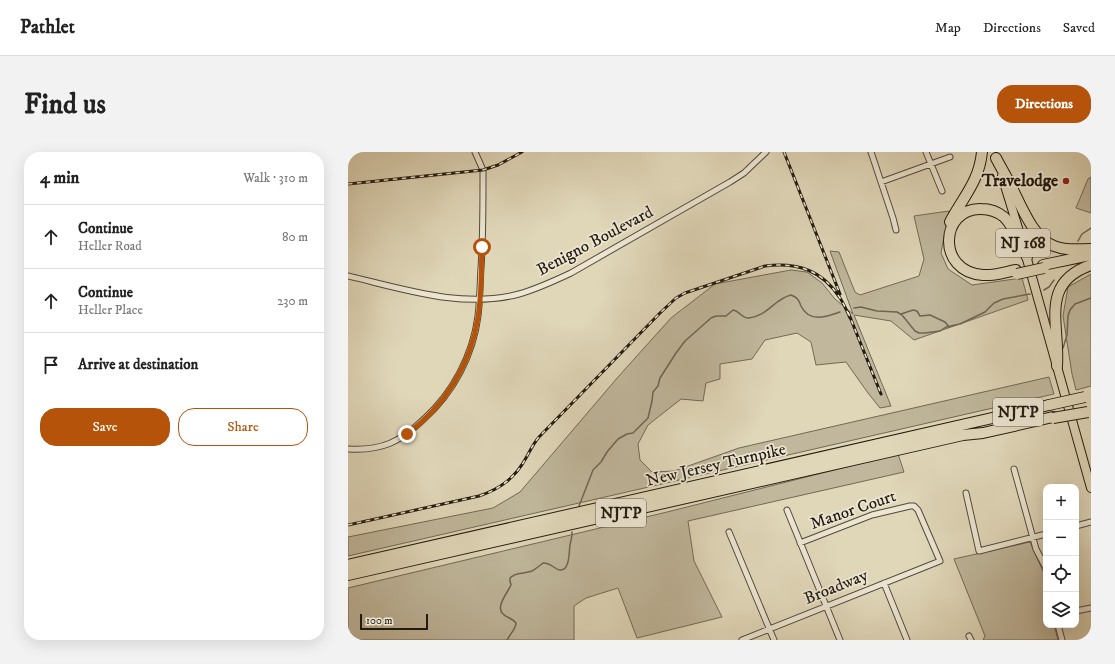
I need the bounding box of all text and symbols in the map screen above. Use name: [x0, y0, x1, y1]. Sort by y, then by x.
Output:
text: Pathlet: [20, 16, 75, 39]
text: Map: [935, 19, 961, 37]
text: Directions: [983, 19, 1041, 37]
text: Saved: [1063, 19, 1095, 37]
button: Directions: [997, 85, 1091, 123]
text: Find us: [24, 87, 106, 122]
text: 4 min: [40, 167, 79, 189]
text: Walk · 310 m: [243, 170, 308, 186]
place label: Travelodge: [981, 170, 1058, 192]
marker: Travelodge: [1061, 176, 1071, 186]
street label: Benigno Boulevard: [533, 201, 658, 281]
text: Continue: [78, 219, 133, 238]
icon: ahead: [40, 226, 62, 248]
text: 80 m: [282, 229, 308, 245]
road number: NJ 168: [996, 229, 1050, 257]
text: Heller Road: [78, 238, 142, 254]
route start: [473, 238, 491, 256]
text: Continue: [78, 283, 133, 302]
icon: ahead: [40, 290, 62, 312]
text: 230 m: [277, 293, 308, 309]
text: Heller Place: [78, 302, 143, 318]
icon: arrive: [40, 354, 62, 376]
text: Arrive at destination: [78, 355, 198, 374]
road number: NJTP: [993, 398, 1043, 426]
button: Save: [40, 408, 170, 446]
button: Share: [178, 408, 308, 446]
route end: [398, 425, 416, 443]
street label: New Jersey Turnpike: [644, 438, 788, 492]
map controls: [1043, 484, 1079, 628]
button: +: [1043, 484, 1079, 520]
street label: Manor Court: [807, 485, 899, 535]
road number: NJTP: [596, 499, 646, 527]
button: −: [1043, 520, 1079, 556]
button: locate: [1043, 556, 1079, 592]
street label: Broadway: [801, 564, 872, 610]
button: layers: [1043, 592, 1079, 628]
scale bar: [360, 612, 428, 631]
text: 100 m: [366, 614, 392, 628]

